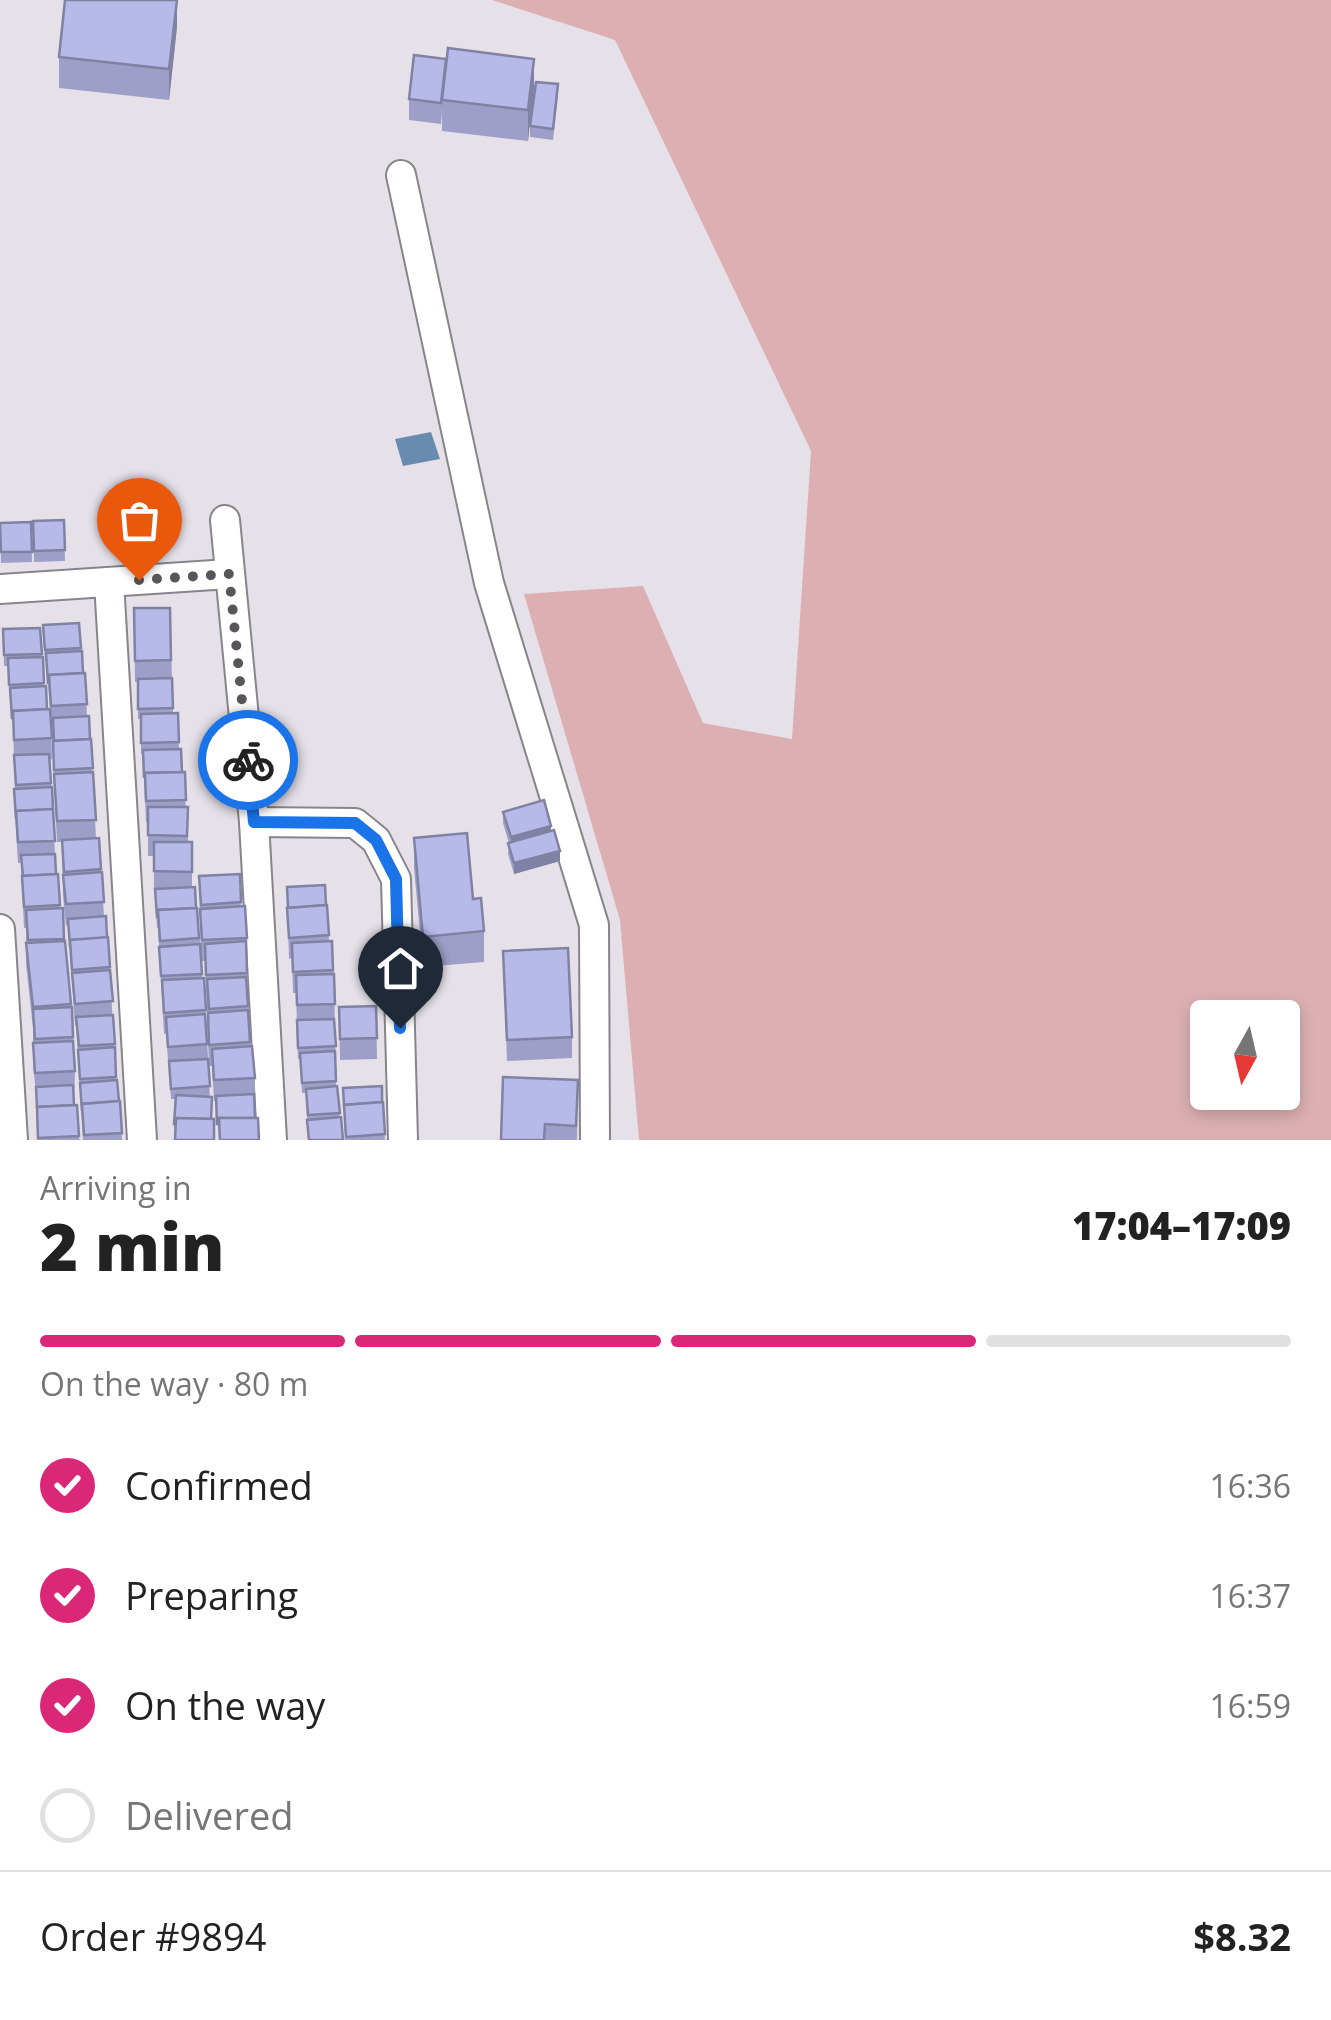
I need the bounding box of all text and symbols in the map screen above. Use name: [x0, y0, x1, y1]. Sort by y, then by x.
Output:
pin: [97, 478, 182, 581]
icon: bag: [112, 493, 167, 548]
courier: [198, 710, 298, 810]
icon: bike: [221, 733, 276, 788]
pin: [358, 926, 443, 1029]
icon: home: [373, 941, 428, 996]
north arrow: [1190, 1000, 1300, 1110]
map controls: [1190, 1000, 1300, 1110]
text: Arriving in: [40, 1166, 192, 1209]
text: 17:04–17:09: [1072, 1199, 1291, 1251]
text: 2 min: [40, 1202, 225, 1290]
text: On the way · 80 m: [40, 1362, 308, 1405]
icon: check: [40, 1458, 95, 1513]
text: Confirmed: [125, 1459, 313, 1511]
text: 16:36: [1209, 1464, 1291, 1507]
icon: check: [40, 1568, 95, 1623]
text: Preparing: [125, 1569, 298, 1621]
text: 16:37: [1209, 1574, 1291, 1617]
icon: check: [40, 1678, 95, 1733]
text: On the way: [125, 1679, 325, 1731]
text: 16:59: [1209, 1684, 1291, 1727]
text: Delivered: [125, 1789, 294, 1841]
text: Order #9894: [40, 1910, 267, 1962]
text: $8.32: [1193, 1910, 1291, 1962]

